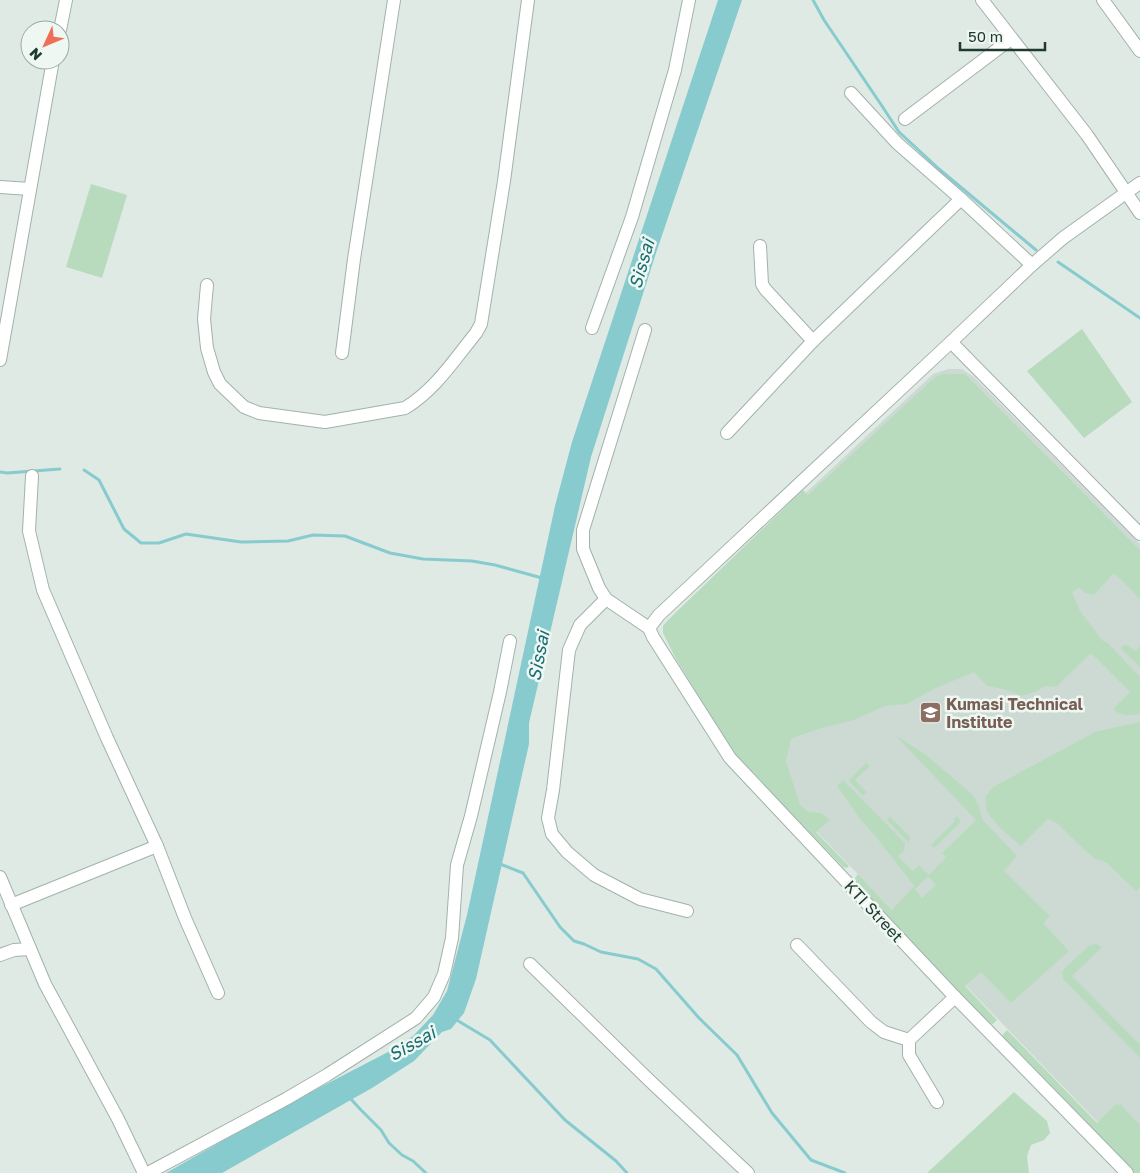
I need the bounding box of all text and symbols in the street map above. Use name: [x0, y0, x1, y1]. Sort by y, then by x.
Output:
north arrow: [20, 20, 70, 70]
scale bar: [960, 20, 1045, 52]
text: 50 m: [968, 27, 1003, 45]
text: N: [25, 45, 45, 64]
water label: Sissai: [624, 234, 659, 291]
water label: Sissai: [522, 627, 554, 683]
place label: Kumasi Technical Institute: [946, 694, 1083, 732]
school or university icon: Kumasi Technical Institute: [918, 701, 942, 725]
street label: KTI Street: [840, 876, 908, 946]
water label: Sissai: [384, 1020, 441, 1065]

